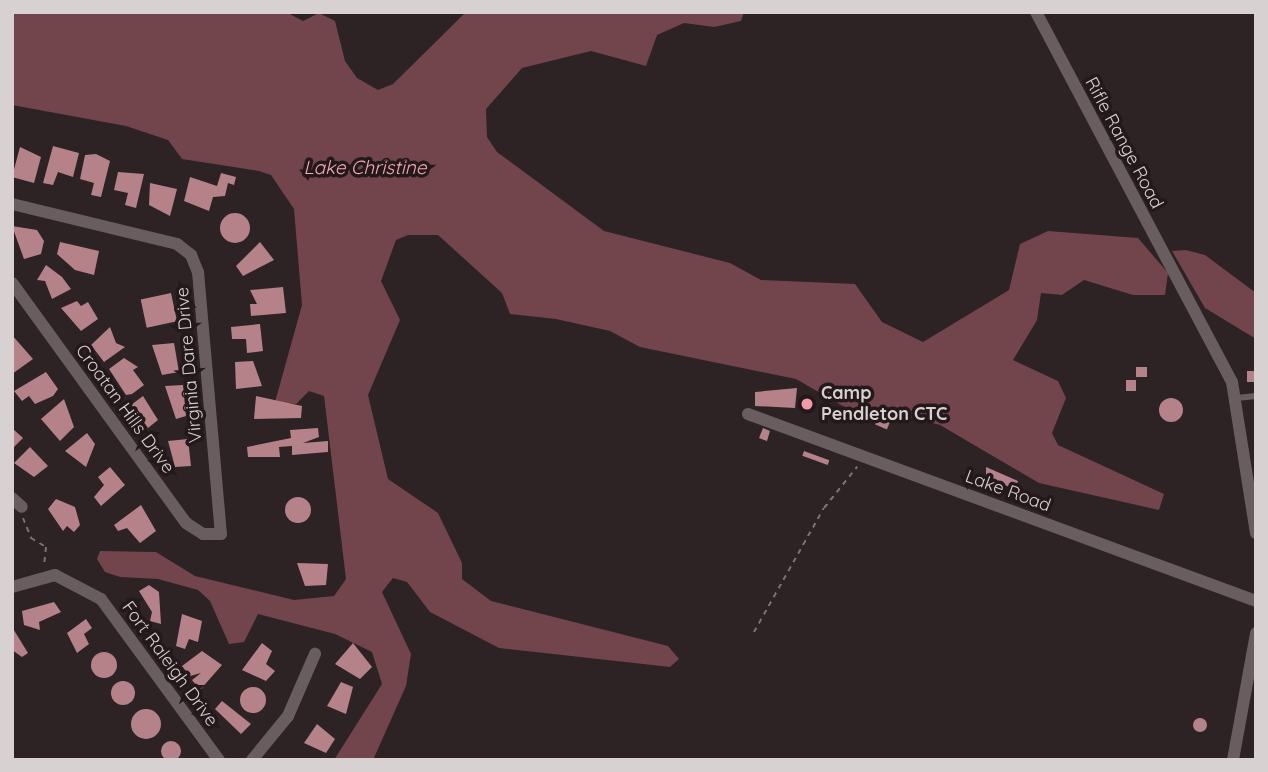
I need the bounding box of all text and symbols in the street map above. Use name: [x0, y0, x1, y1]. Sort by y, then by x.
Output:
street label: Rifle Range Road: [1080, 74, 1168, 212]
water label: Lake Christine: [303, 157, 427, 179]
street label: Virginia Dare Drive: [171, 286, 207, 444]
street label: Croatan Hills Drive: [71, 340, 179, 478]
place label: Camp Pendleton CTC: [821, 383, 947, 426]
marker: Camp Pendleton CTC: [799, 396, 815, 412]
street label: Lake Road: [962, 466, 1054, 516]
street label: Fort Raleigh Drive: [117, 597, 223, 731]

